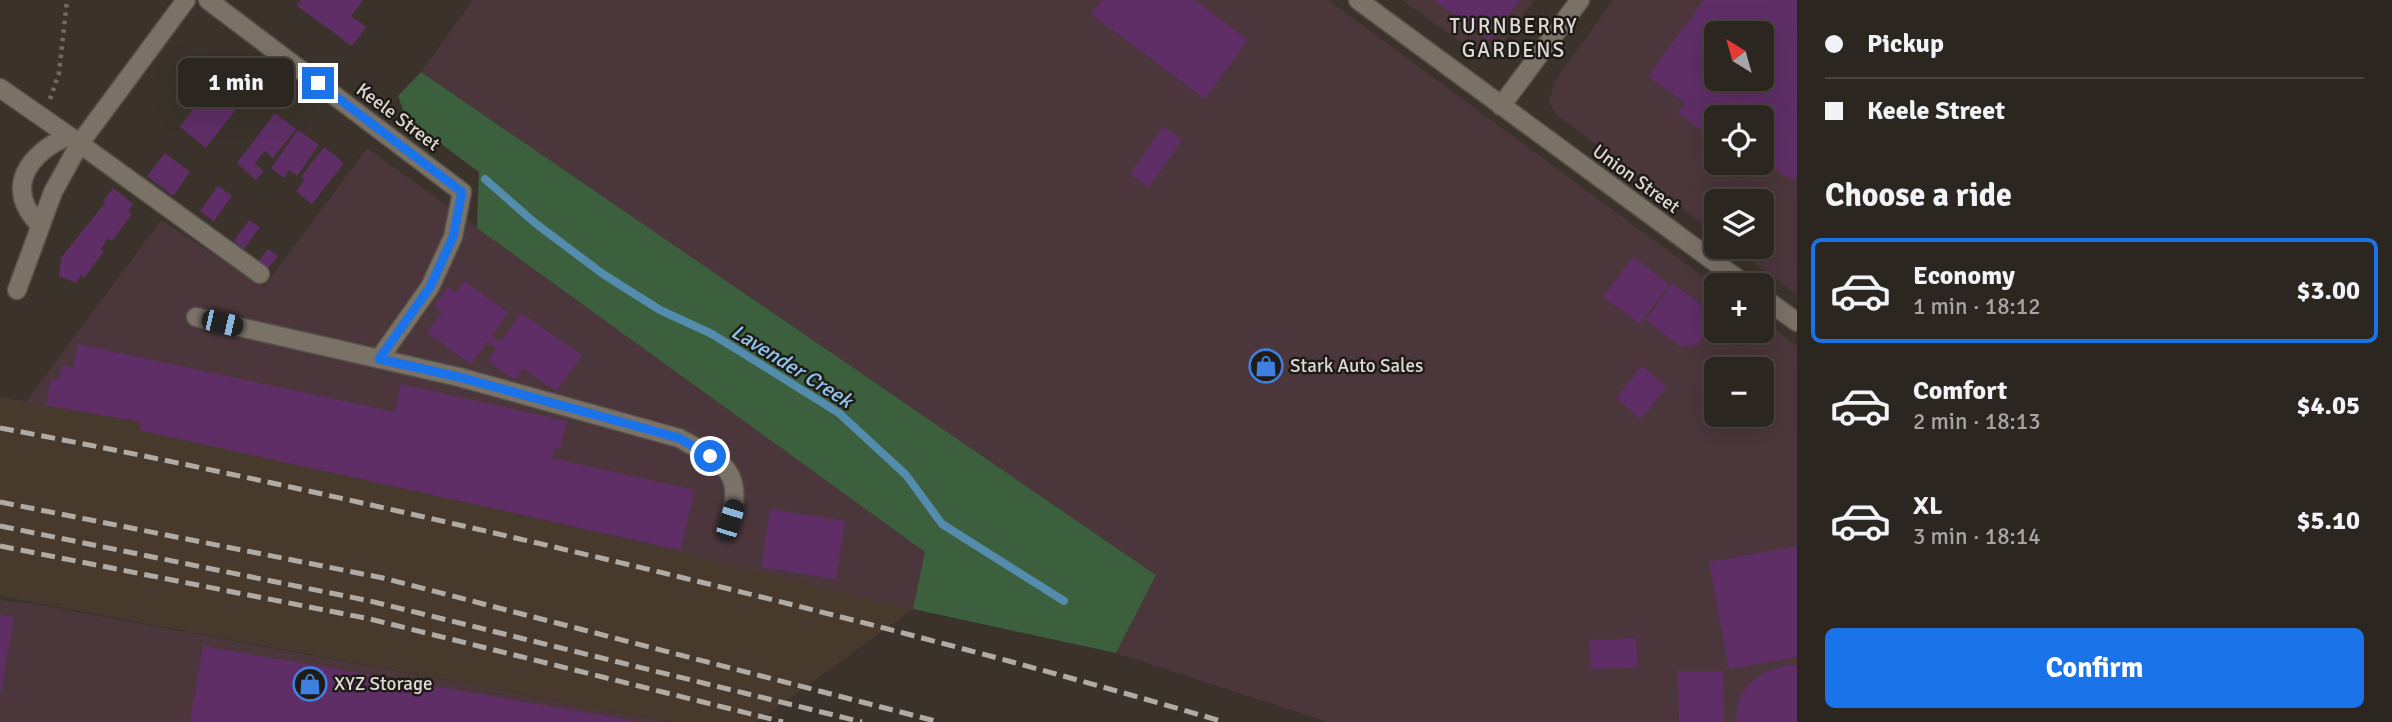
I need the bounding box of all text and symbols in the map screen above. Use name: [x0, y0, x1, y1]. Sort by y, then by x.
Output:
district label: TURNBERRY GARDENS: [1449, 13, 1579, 63]
north arrow: [1704, 21, 1774, 91]
map controls: [1704, 21, 1774, 427]
text: Pickup: [1867, 28, 1944, 60]
callout: 1 min: [178, 58, 294, 108]
route end: [302, 67, 334, 99]
text: 1 min: [208, 68, 264, 97]
street label: Keele Street: [351, 78, 445, 156]
text: Keele Street: [1867, 95, 2005, 127]
button: locate: [1704, 105, 1774, 175]
street label: Union Street: [1588, 139, 1685, 219]
text: Choose a ride: [1825, 176, 2012, 215]
button: layers: [1704, 189, 1774, 259]
icon: car: [1829, 259, 1892, 322]
text: Economy: [1913, 260, 2015, 292]
button: +: [1704, 273, 1774, 343]
text: $3.00: [2296, 275, 2360, 307]
text: 1 min · 18:12: [1913, 292, 2041, 321]
car: [200, 308, 245, 338]
water label: Lavender Creek: [727, 318, 859, 415]
shop icon: Stark Auto Sales: [1247, 347, 1285, 385]
place label: Stark Auto Sales: [1290, 354, 1423, 378]
button: −: [1704, 357, 1774, 427]
icon: car: [1829, 374, 1892, 437]
text: Comfort: [1913, 375, 2007, 407]
text: $4.05: [2296, 390, 2360, 422]
text: 2 min · 18:13: [1913, 407, 2041, 436]
route start: [694, 440, 726, 472]
icon: car: [1829, 489, 1892, 552]
text: XL: [1913, 490, 1943, 522]
car: [714, 497, 747, 543]
text: $5.10: [2296, 505, 2360, 537]
text: 3 min · 18:14: [1913, 522, 2041, 551]
button: Confirm: [1825, 628, 2364, 708]
shop icon: XYZ Storage: [291, 665, 329, 703]
place label: XYZ Storage: [334, 672, 432, 696]

